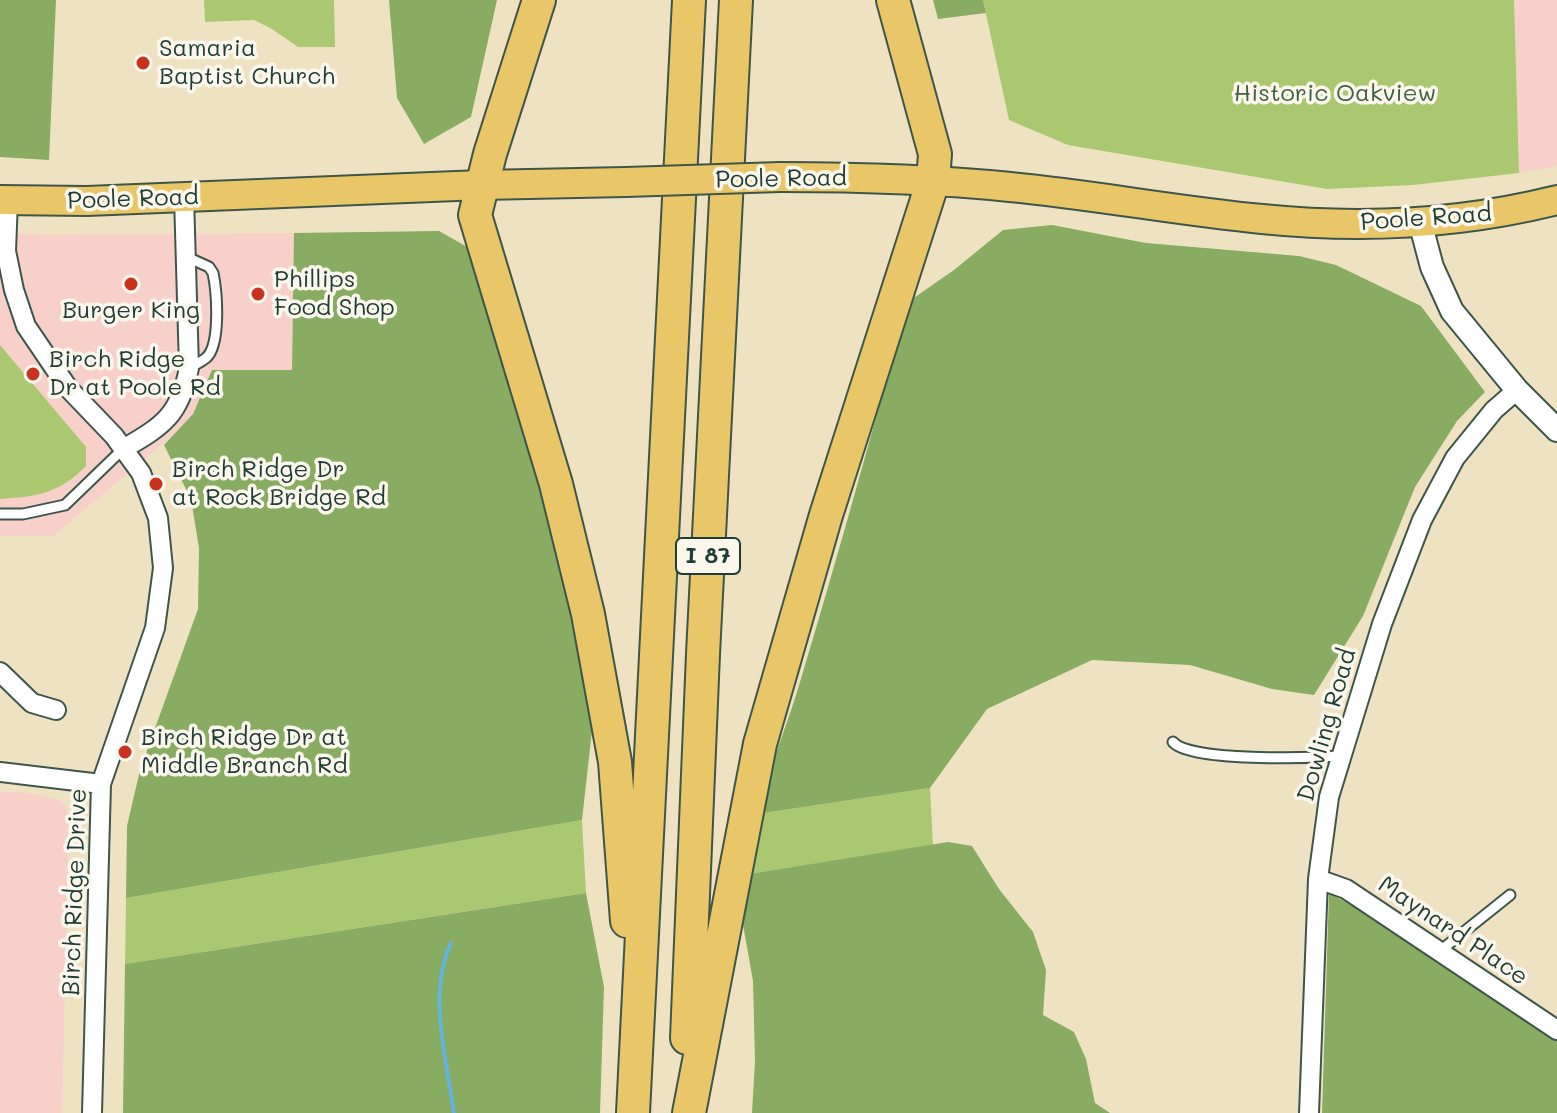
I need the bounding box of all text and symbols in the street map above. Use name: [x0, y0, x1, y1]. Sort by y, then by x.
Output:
place label: Samaria Baptist Church: [159, 35, 335, 91]
marker: Samaria Baptist Church: [134, 54, 152, 72]
park label: Historic Oakview: [1234, 80, 1436, 108]
street label: Poole Road: [715, 163, 847, 195]
street label: Poole Road: [67, 182, 199, 216]
street label: Poole Road: [1359, 199, 1493, 237]
place label: Phillips Food Shop: [274, 266, 395, 322]
marker: Burger King: [122, 275, 140, 293]
marker: Phillips Food Shop: [249, 285, 267, 303]
place label: Burger King: [62, 297, 200, 325]
place label: Birch Ridge Dr at Poole Rd: [49, 346, 221, 402]
marker: Birch Ridge Dr at Poole Rd: [24, 365, 42, 383]
place label: Birch Ridge Dr at Rock Bridge Rd: [172, 456, 386, 512]
marker: Birch Ridge Dr at Rock Bridge Rd: [147, 475, 165, 493]
road number: I 87: [676, 538, 740, 574]
street label: Dowling Road: [1291, 645, 1363, 805]
place label: Birch Ridge Dr at Middle Branch Rd: [141, 724, 348, 780]
marker: Birch Ridge Dr at Middle Branch Rd: [116, 743, 134, 761]
street label: Birch Ridge Drive: [57, 788, 93, 996]
street label: Maynard Place: [1373, 870, 1533, 992]

